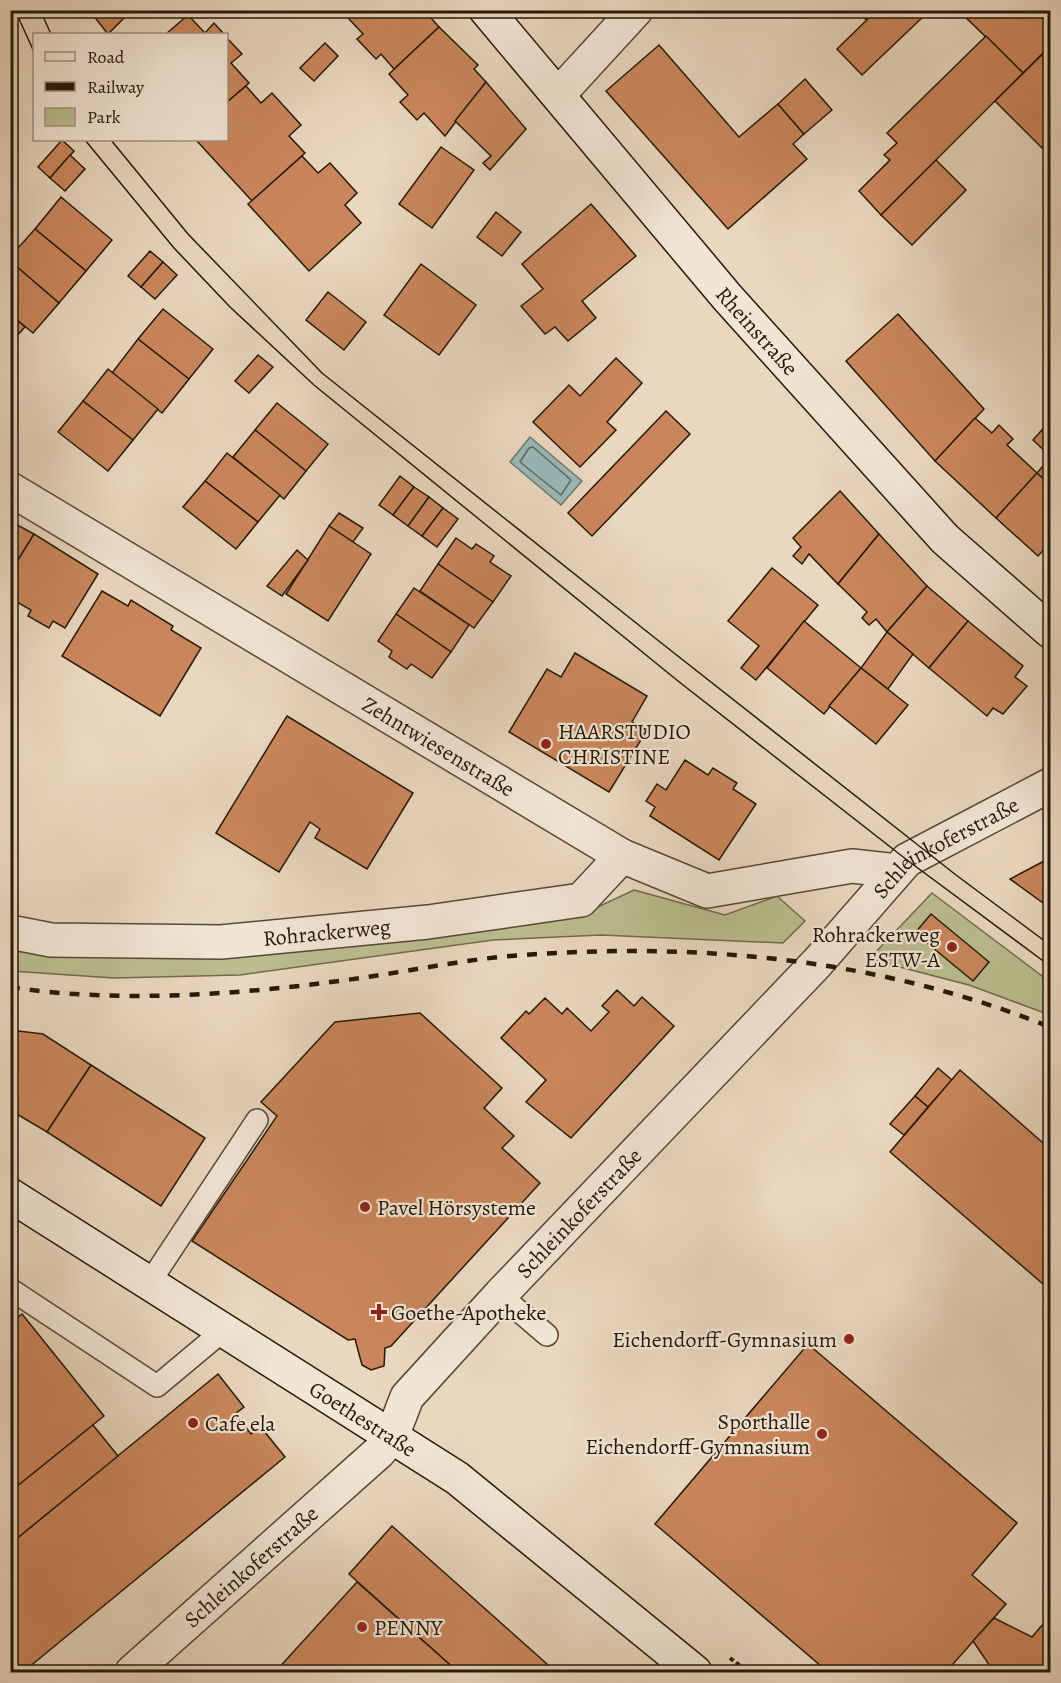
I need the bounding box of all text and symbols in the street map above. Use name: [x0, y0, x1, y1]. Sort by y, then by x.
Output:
legend: [33, 33, 228, 141]
text: Road: [87, 45, 125, 69]
text: Railway: [87, 75, 145, 99]
text: Park: [87, 105, 121, 129]
street label: Rheinstraße: [708, 280, 805, 382]
street label: Zehntwiesenstraße: [356, 690, 520, 804]
place label: HAARSTUDIO CHRISTINE: [558, 717, 691, 772]
marker: HAARSTUDIO CHRISTINE: [539, 737, 553, 751]
street label: Schleinkoferstraße: [866, 790, 1024, 905]
street label: Rohrackerweg: [262, 912, 392, 954]
place label: Rohrackerweg ESTW-A: [812, 920, 941, 975]
marker: Rohrackerweg ESTW-A: [945, 940, 959, 954]
street label: Schleinkoferstraße: [510, 1142, 649, 1285]
place label: Pavel Hörsysteme: [377, 1193, 536, 1223]
marker: Pavel Hörsysteme: [358, 1200, 372, 1214]
place label: Goethe-Apotheke: [391, 1298, 546, 1328]
marker: Goethe-Apotheke: [372, 1305, 386, 1319]
place label: Eichendorff-Gymnasium: [612, 1325, 837, 1355]
marker: Eichendorff-Gymnasium: [842, 1332, 856, 1346]
street label: Goethestraße: [303, 1374, 422, 1465]
place label: Sporthalle Eichendorff-Gymnasium: [585, 1407, 810, 1462]
place label: Cafe ela: [205, 1409, 276, 1439]
marker: Cafe ela: [186, 1416, 200, 1430]
marker: Sporthalle Eichendorff-Gymnasium: [815, 1427, 829, 1441]
street label: Schleinkoferstraße: [178, 1499, 325, 1635]
place label: PENNY: [374, 1613, 444, 1643]
marker: PENNY: [355, 1620, 369, 1634]

